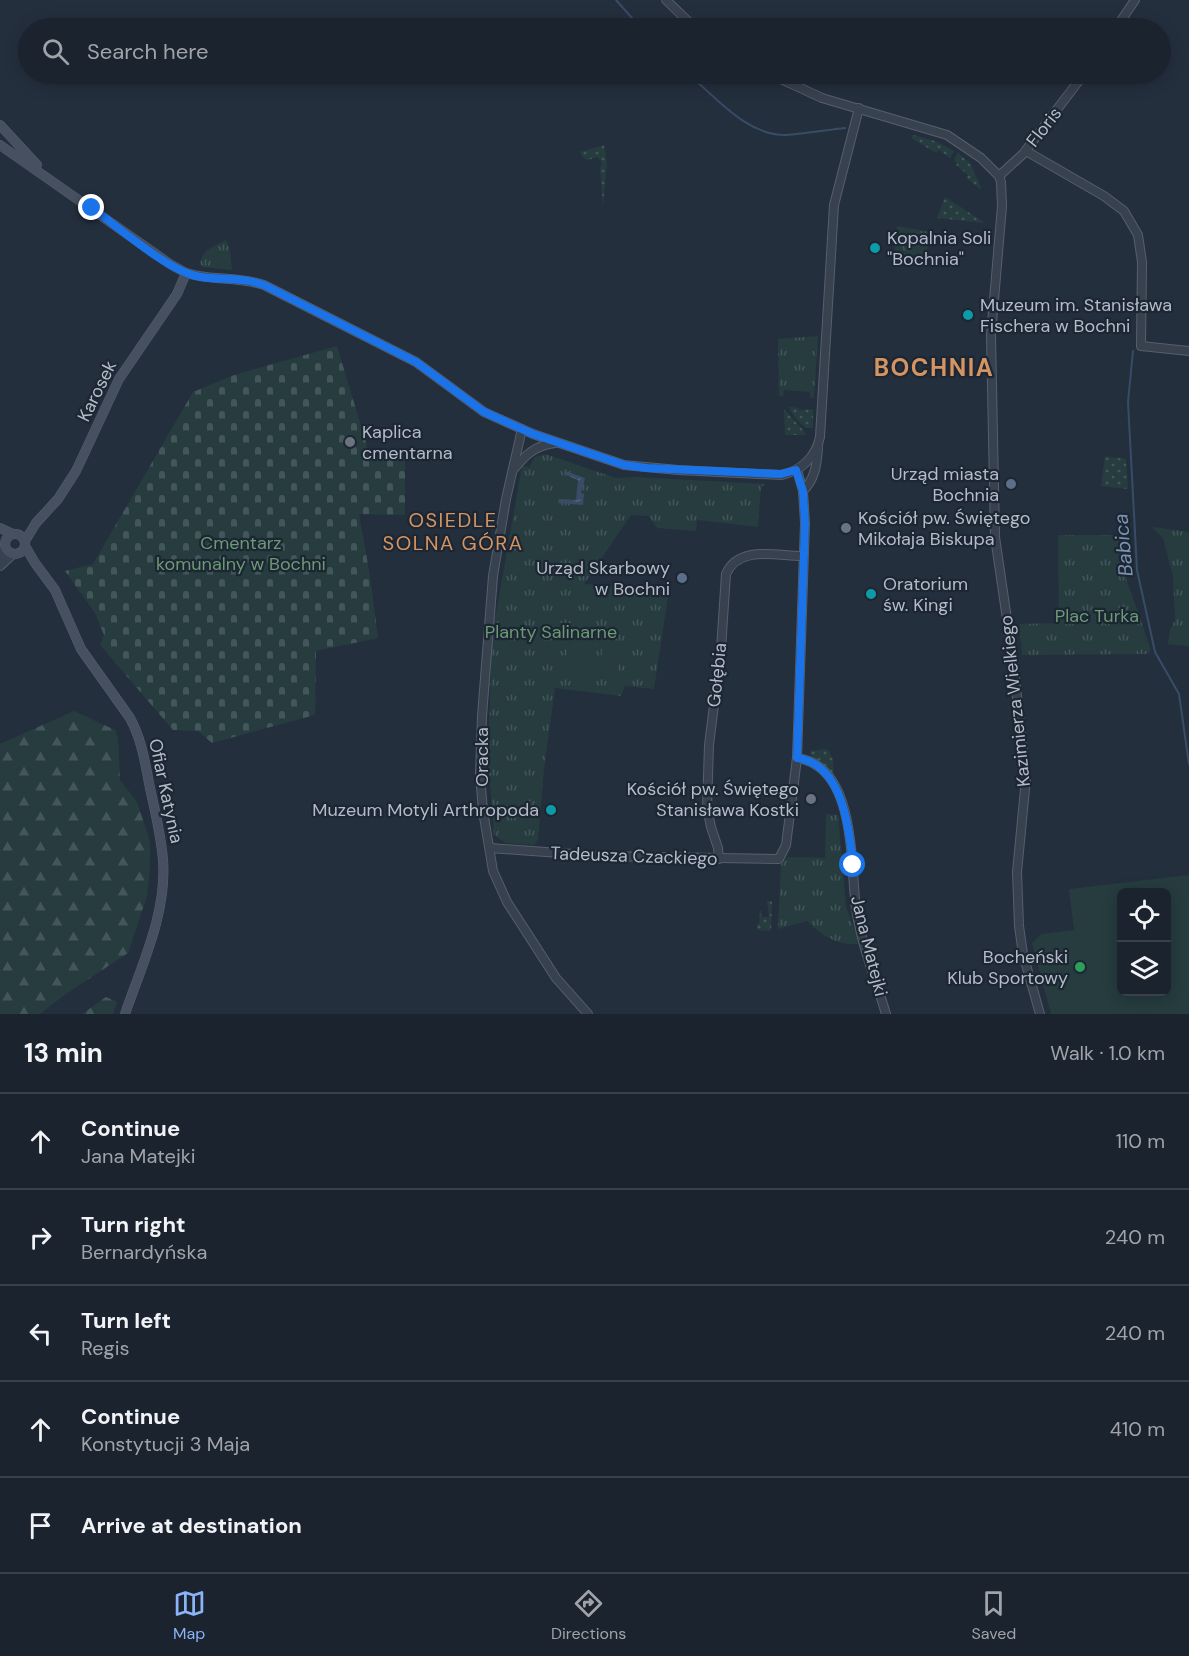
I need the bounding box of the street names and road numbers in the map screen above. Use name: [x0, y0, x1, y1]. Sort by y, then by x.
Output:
street label: Floris: [1021, 102, 1067, 152]
street label: Karosek: [72, 356, 122, 426]
street label: Kazimierza Wielkiego: [994, 614, 1036, 788]
street label: Gołębia: [702, 642, 732, 708]
street label: Oracka: [470, 727, 494, 787]
street label: Ofiar Katynia: [143, 736, 189, 846]
street label: Tadeusza Czackiego: [550, 841, 718, 871]
street label: Jana Matejki: [845, 893, 893, 999]

